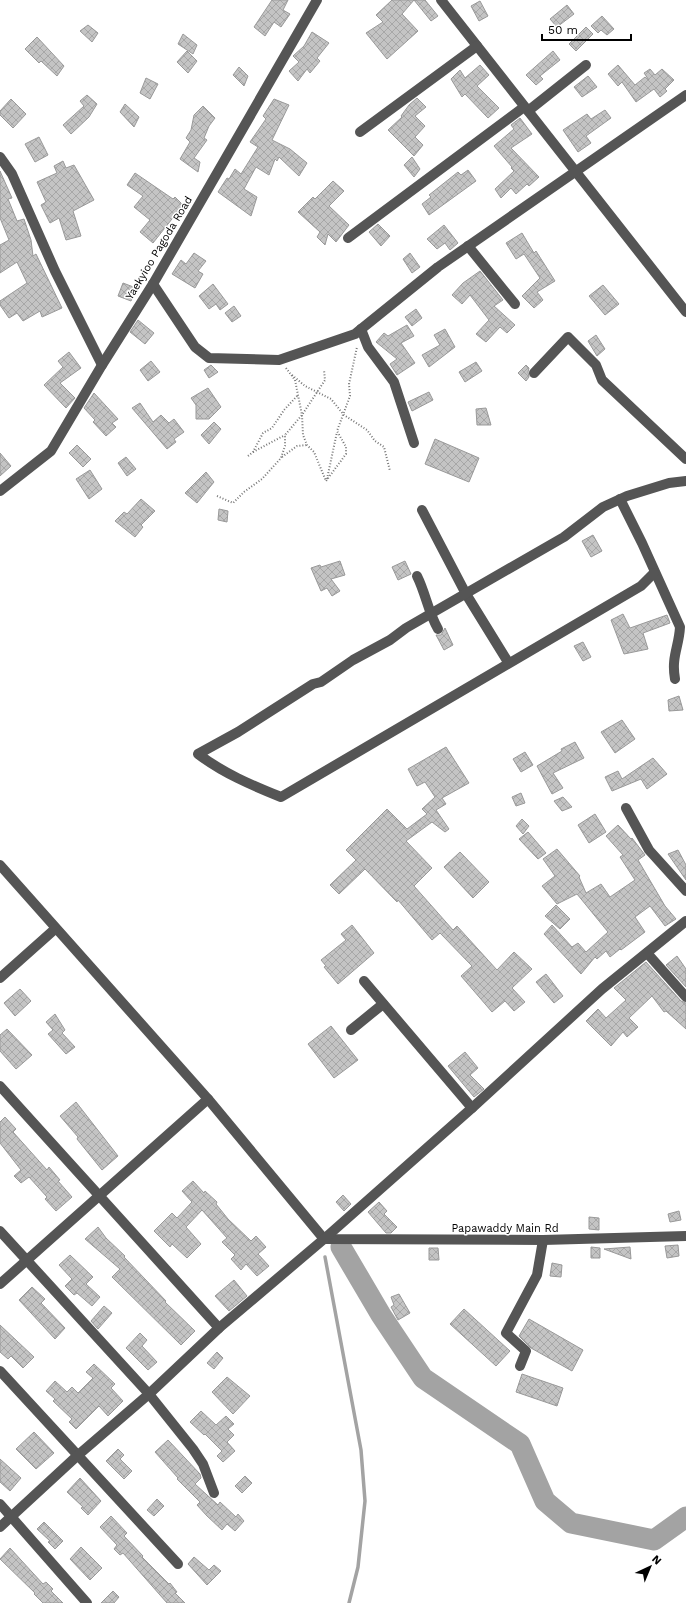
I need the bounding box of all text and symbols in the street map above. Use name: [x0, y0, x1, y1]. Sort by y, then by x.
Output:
scale bar: [542, 16, 631, 42]
text: 50 m: [548, 23, 578, 37]
street label: Yaekyioo Pagoda Road: [123, 194, 195, 302]
street label: Papawaddy Main Rd: [451, 1222, 559, 1235]
north arrow: [630, 1547, 670, 1587]
text: N: [649, 1553, 664, 1568]

